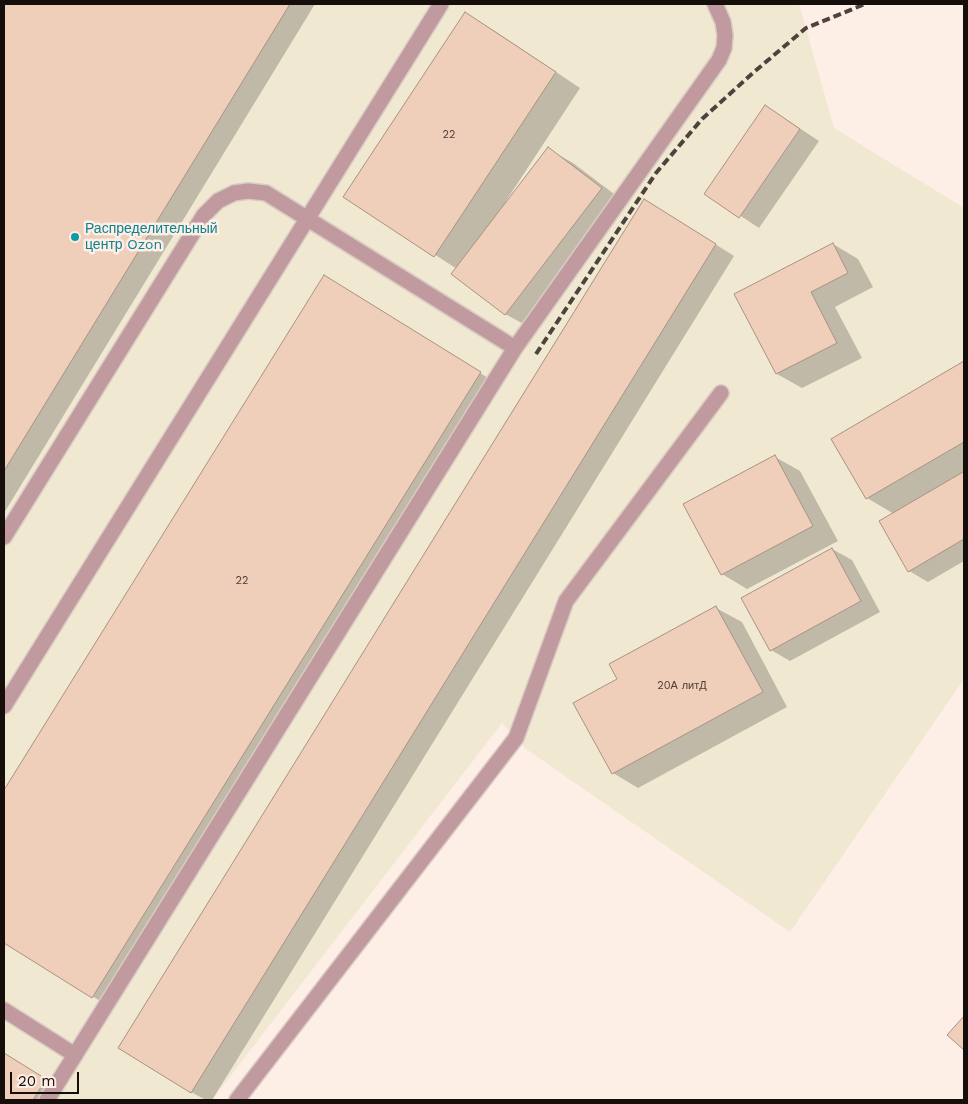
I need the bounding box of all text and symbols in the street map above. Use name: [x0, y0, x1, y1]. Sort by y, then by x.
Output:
house number: 22: [443, 128, 455, 142]
place label: Распределительный центр Ozon: [85, 221, 218, 253]
marker: Распределительный центр Ozon: [69, 231, 81, 243]
house number: 22: [236, 574, 248, 588]
house number: 20А литД: [657, 679, 707, 693]
scale bar: [12, 1062, 81, 1094]
text: 20 m: [18, 1072, 56, 1090]

